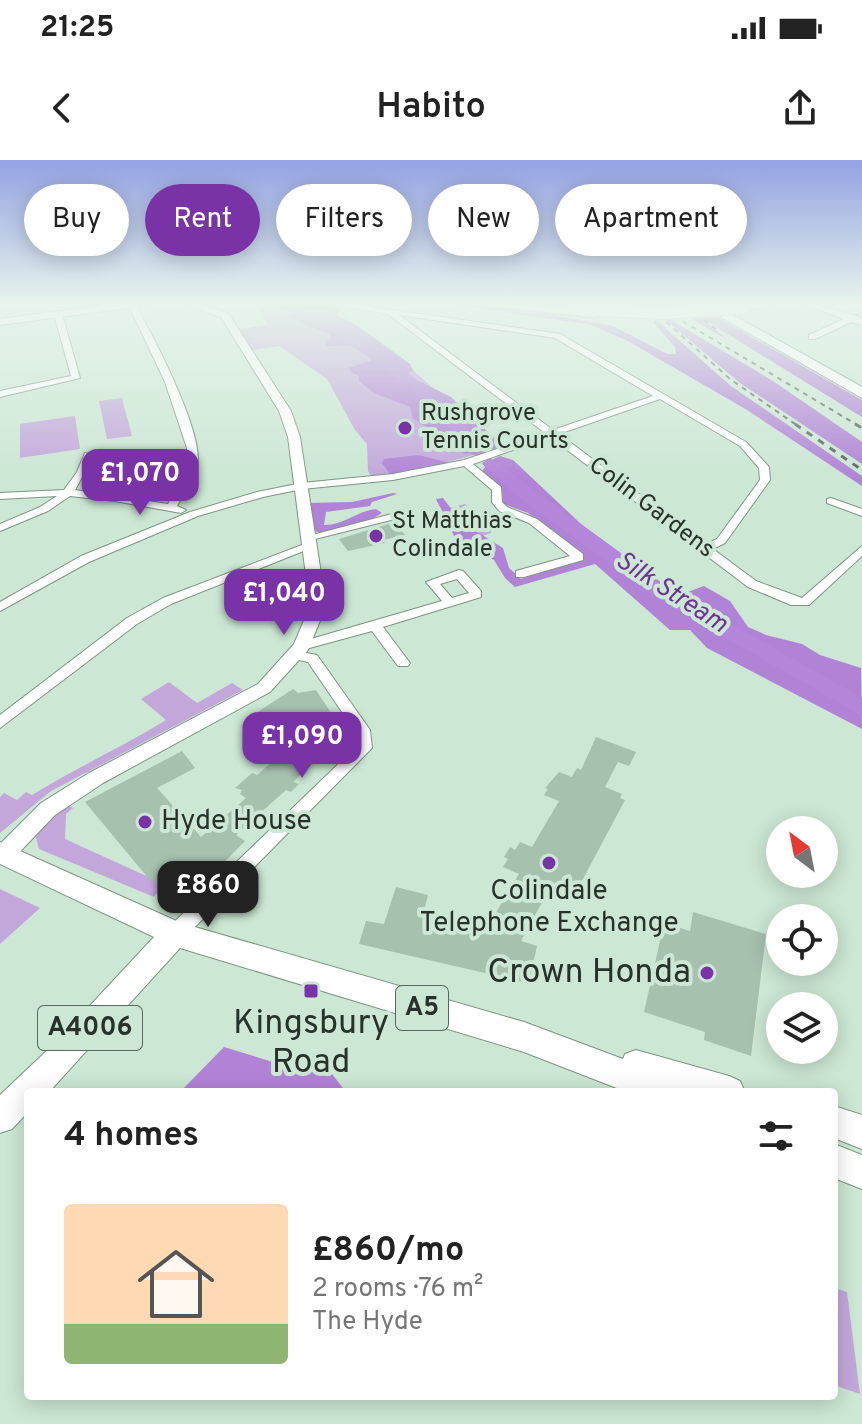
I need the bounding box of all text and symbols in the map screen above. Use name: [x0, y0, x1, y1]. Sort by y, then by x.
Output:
text: 21:25: [40, 10, 114, 47]
text: Habito: [376, 85, 486, 131]
icon: back: [40, 86, 84, 130]
icon: share: [778, 86, 822, 130]
chip: Buy: [24, 184, 129, 256]
chip: Rent: [145, 184, 260, 256]
chip: Filters: [276, 184, 412, 256]
chip: New: [428, 184, 539, 256]
chip: Apartment: [555, 184, 747, 256]
place label: Rushgrove Tennis Courts: [421, 399, 569, 457]
marker: Rushgrove Tennis Courts: [396, 419, 414, 437]
pin: £1,070: [75, 449, 205, 517]
street label: Colin Gardens: [582, 451, 720, 565]
text: £1,070: [100, 458, 180, 491]
place label: St Matthias Colindale: [392, 507, 512, 565]
marker: St Matthias Colindale: [367, 527, 385, 545]
water label: Silk Stream: [609, 545, 734, 642]
pin: £1,040: [219, 569, 349, 637]
text: £1,040: [242, 578, 326, 611]
pin: £1,090: [237, 712, 367, 780]
text: £1,090: [260, 721, 344, 754]
place label: Hyde House: [161, 804, 312, 840]
marker: Hyde House: [136, 813, 154, 831]
north arrow: [766, 816, 838, 888]
map controls: [766, 816, 838, 1064]
marker: Colindale Telephone Exchange: [540, 854, 558, 872]
pin: £860: [161, 861, 255, 929]
text: £860: [175, 870, 241, 903]
place label: Colindale Telephone Exchange: [419, 874, 679, 942]
button: locate: [766, 904, 838, 976]
place label: Crown Honda: [487, 952, 691, 995]
marker: Crown Honda: [698, 964, 716, 982]
marker: Kingsbury Road: [302, 982, 320, 1000]
road number: A5: [396, 986, 448, 1030]
button: layers: [766, 992, 838, 1064]
place label: Kingsbury Road: [233, 1003, 389, 1085]
road number: A4006: [38, 1006, 142, 1050]
icon: filters: [754, 1114, 798, 1158]
text: 4 homes: [64, 1115, 199, 1158]
text: £860/mo: [312, 1230, 464, 1273]
icon: home: [128, 1236, 224, 1332]
text: 2 rooms · 76 m²: [312, 1273, 484, 1306]
text: The Hyde: [312, 1306, 423, 1339]

